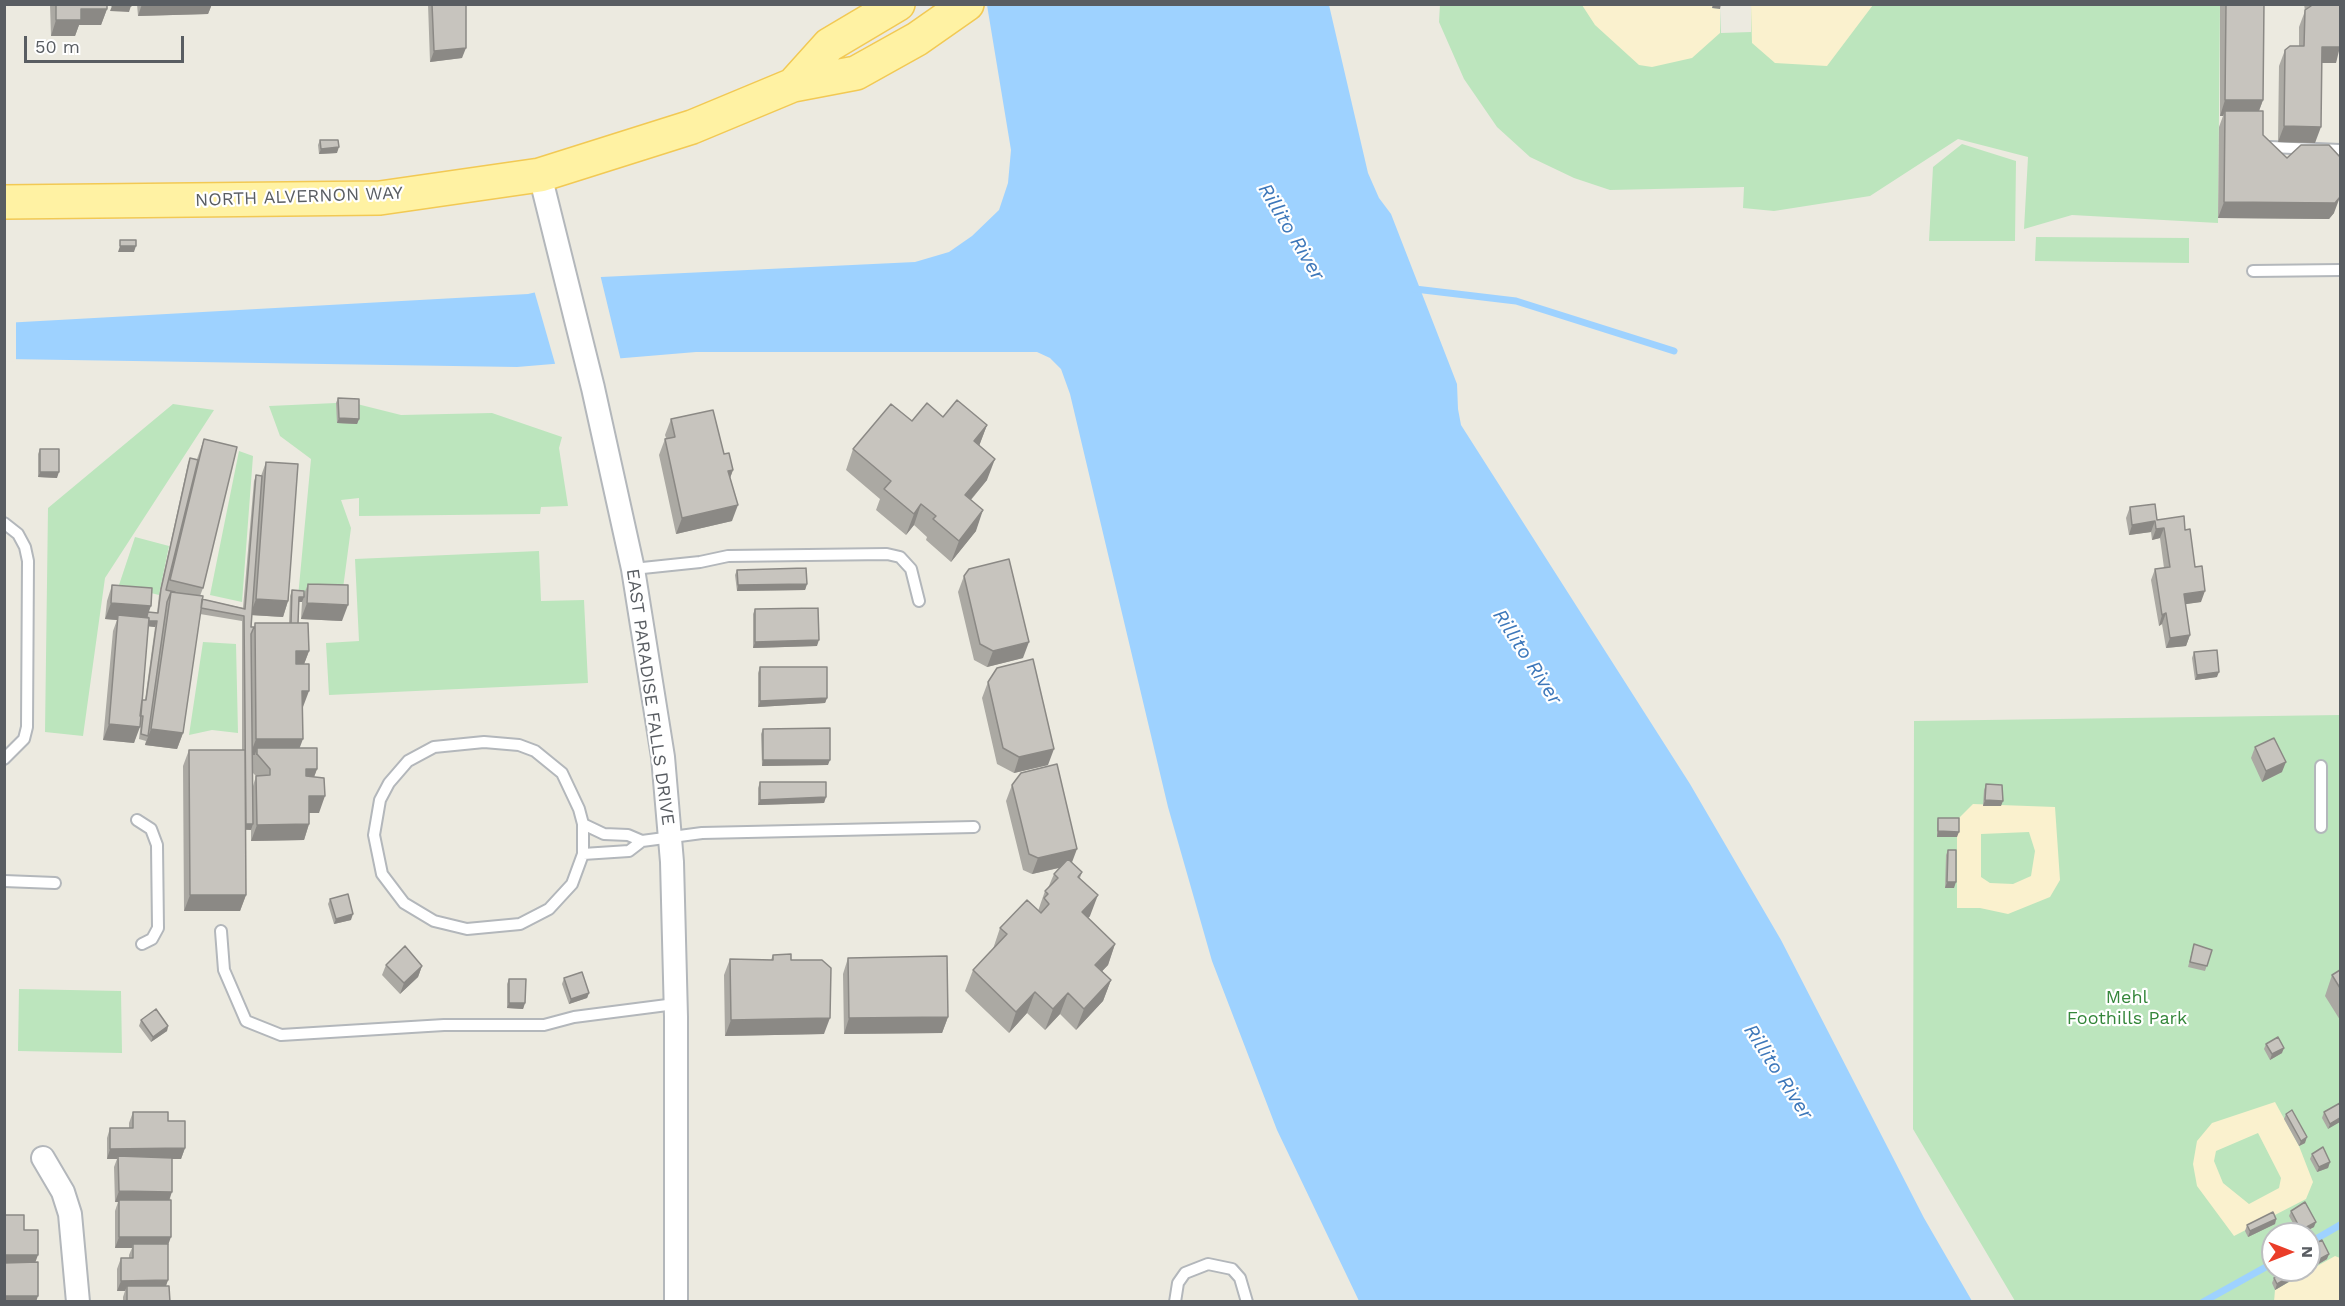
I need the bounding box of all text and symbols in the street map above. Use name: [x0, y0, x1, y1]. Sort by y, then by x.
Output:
scale bar: [27, 24, 188, 62]
text: 50 m: [35, 36, 80, 57]
water label: Rillito River: [1253, 179, 1329, 285]
street label: NORTH ALVERNON WAY: [195, 183, 403, 211]
street label: EAST PARADISE FALLS DRIVE: [621, 567, 679, 827]
water label: Rillito River: [1487, 605, 1567, 709]
park label: Mehl Foothills Park: [2067, 987, 2187, 1030]
water label: Rillito River: [1738, 1020, 1818, 1124]
north arrow: [2261, 1222, 2321, 1282]
text: N: [2298, 1246, 2317, 1258]

